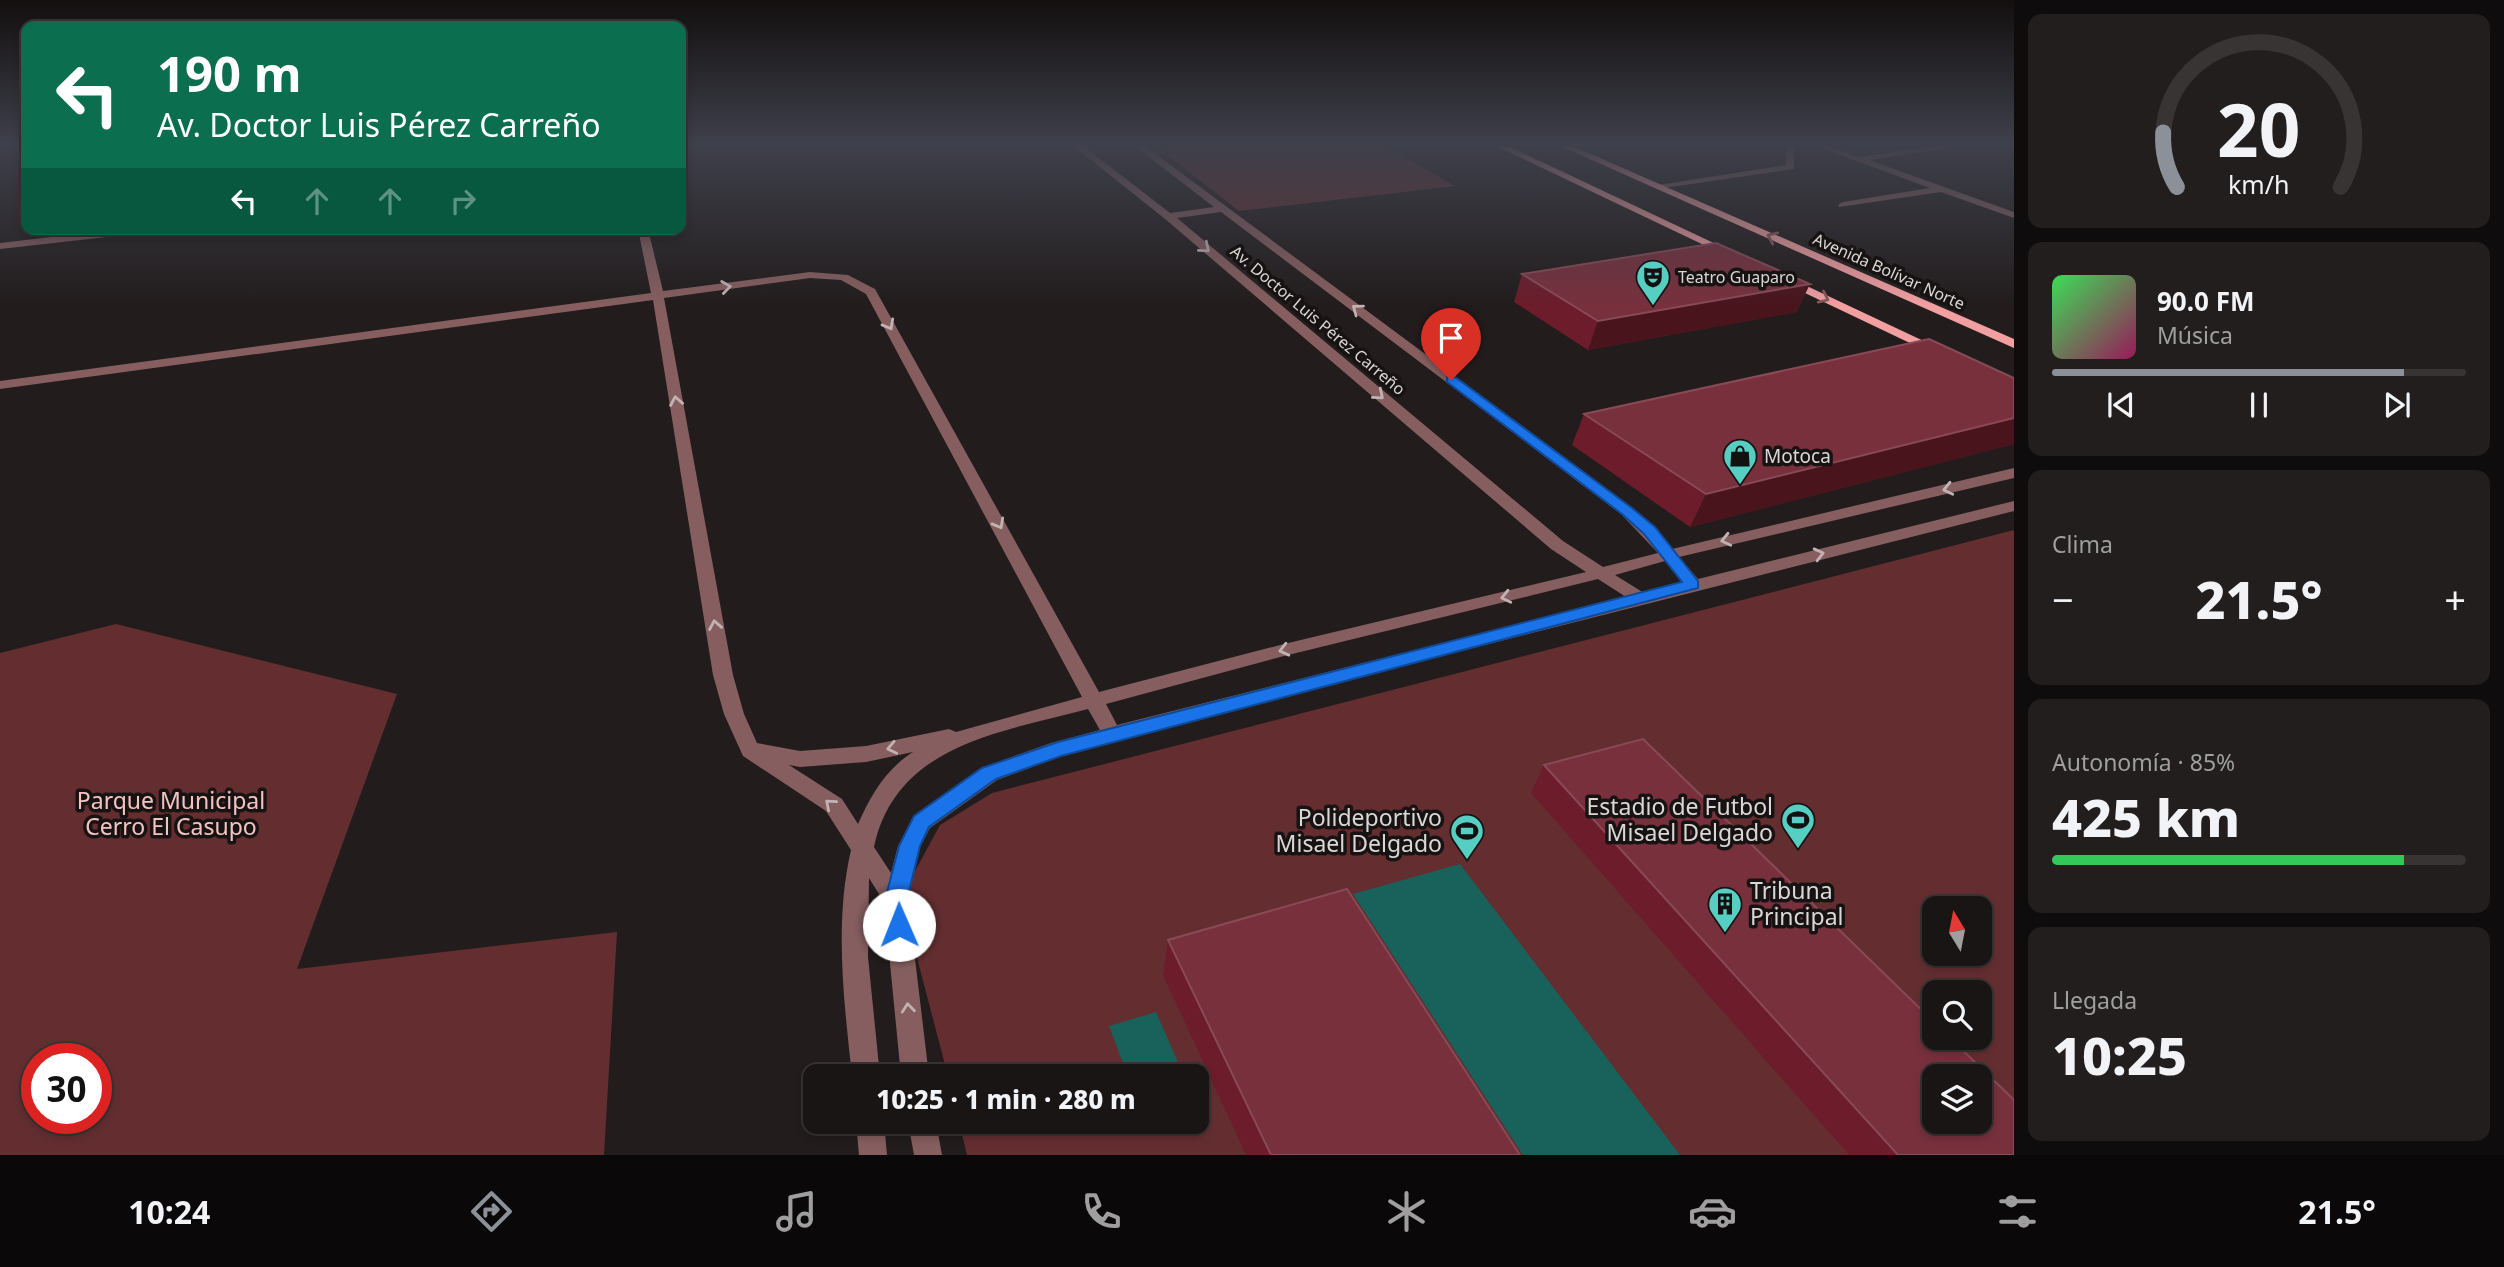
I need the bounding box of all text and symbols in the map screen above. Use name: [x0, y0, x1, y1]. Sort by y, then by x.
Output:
text: 190 m: [157, 40, 302, 106]
icon: left: [42, 49, 133, 140]
text: 20: [2217, 79, 2301, 178]
text: Av. Doctor Luis Pérez Carreño: [157, 103, 601, 146]
text: km/h: [2228, 167, 2290, 201]
icon: left: [225, 182, 263, 220]
icon: ahead: [298, 182, 336, 220]
icon: ahead: [371, 182, 409, 220]
icon: right: [444, 182, 482, 220]
street label: Avenida Bolívar Norte: [1810, 228, 1968, 314]
one-way arrow: [1767, 231, 1779, 245]
one-way arrow: [1197, 240, 1210, 252]
street label: Av. Doctor Luis Pérez Carreño: [1226, 240, 1410, 400]
theatre icon: Teatro Guaparo: [1634, 258, 1672, 307]
place label: Teatro Guaparo: [1678, 266, 1795, 288]
one-way arrow: [720, 280, 732, 295]
text: 90.0 FM: [2157, 283, 2254, 319]
one-way arrow: [1817, 290, 1829, 304]
one-way arrow: [1352, 305, 1365, 318]
pin: [1421, 308, 1481, 380]
one-way arrow: [881, 318, 894, 330]
icon: arrive: [1432, 319, 1470, 357]
text: Música: [2157, 319, 2233, 351]
icon: previous: [2102, 386, 2140, 424]
icon: pause: [2240, 386, 2278, 424]
icon: next: [2378, 386, 2416, 424]
one-way arrow: [1371, 387, 1384, 399]
one-way arrow: [669, 395, 684, 407]
shop icon: Motoca: [1721, 437, 1759, 486]
place label: Motoca: [1764, 443, 1831, 469]
one-way arrow: [1942, 481, 1954, 495]
one-way arrow: [990, 517, 1004, 530]
text: Clima: [2052, 528, 2113, 560]
one-way arrow: [1720, 532, 1732, 547]
one-way arrow: [1813, 547, 1825, 562]
text: 21.5°: [2196, 563, 2322, 634]
text: −: [2052, 573, 2074, 625]
text: +: [2444, 573, 2466, 625]
one-way arrow: [1500, 589, 1512, 603]
one-way arrow: [708, 619, 723, 631]
one-way arrow: [1279, 642, 1291, 656]
one-way arrow: [886, 740, 898, 755]
text: Autonomía · 85%: [2052, 746, 2235, 778]
text: 425 km: [2052, 781, 2240, 852]
park label: Parque Municipal Cerro El Casupo: [77, 784, 265, 842]
place label: Estadio de Futbol Misael Delgado: [1586, 790, 1773, 848]
one-way arrow: [825, 800, 838, 813]
place label: Polideportivo Misael Delgado: [1276, 801, 1442, 859]
sports icon: Estadio de Futbol Misael Delgado: [1779, 801, 1817, 850]
sports icon: Polideportivo Misael Delgado: [1448, 812, 1486, 861]
place label: Tribuna Principal: [1750, 874, 1844, 932]
building icon: Tribuna Principal: [1706, 885, 1744, 934]
position arrow: [862, 888, 936, 962]
north arrow: [1922, 896, 1992, 966]
map controls: [1922, 896, 1992, 1134]
button: search: [1922, 980, 1992, 1050]
text: Llegada: [2052, 984, 2137, 1016]
one-way arrow: [901, 1003, 916, 1014]
text: 10:25: [2052, 1019, 2187, 1090]
speed limit sign: 30: [21, 1043, 112, 1134]
button: layers: [1922, 1064, 1992, 1134]
text: 10:25 · 1 min · 280 m: [876, 1081, 1136, 1117]
icon: directions: [467, 1187, 516, 1236]
icon: music: [772, 1187, 821, 1236]
icon: phone: [1077, 1187, 1126, 1236]
icon: climate: [1382, 1187, 1431, 1236]
icon: car: [1688, 1187, 1737, 1236]
icon: filters: [1993, 1187, 2042, 1236]
text: 10:24: [128, 1190, 210, 1233]
text: 21.5°: [2298, 1190, 2376, 1233]

